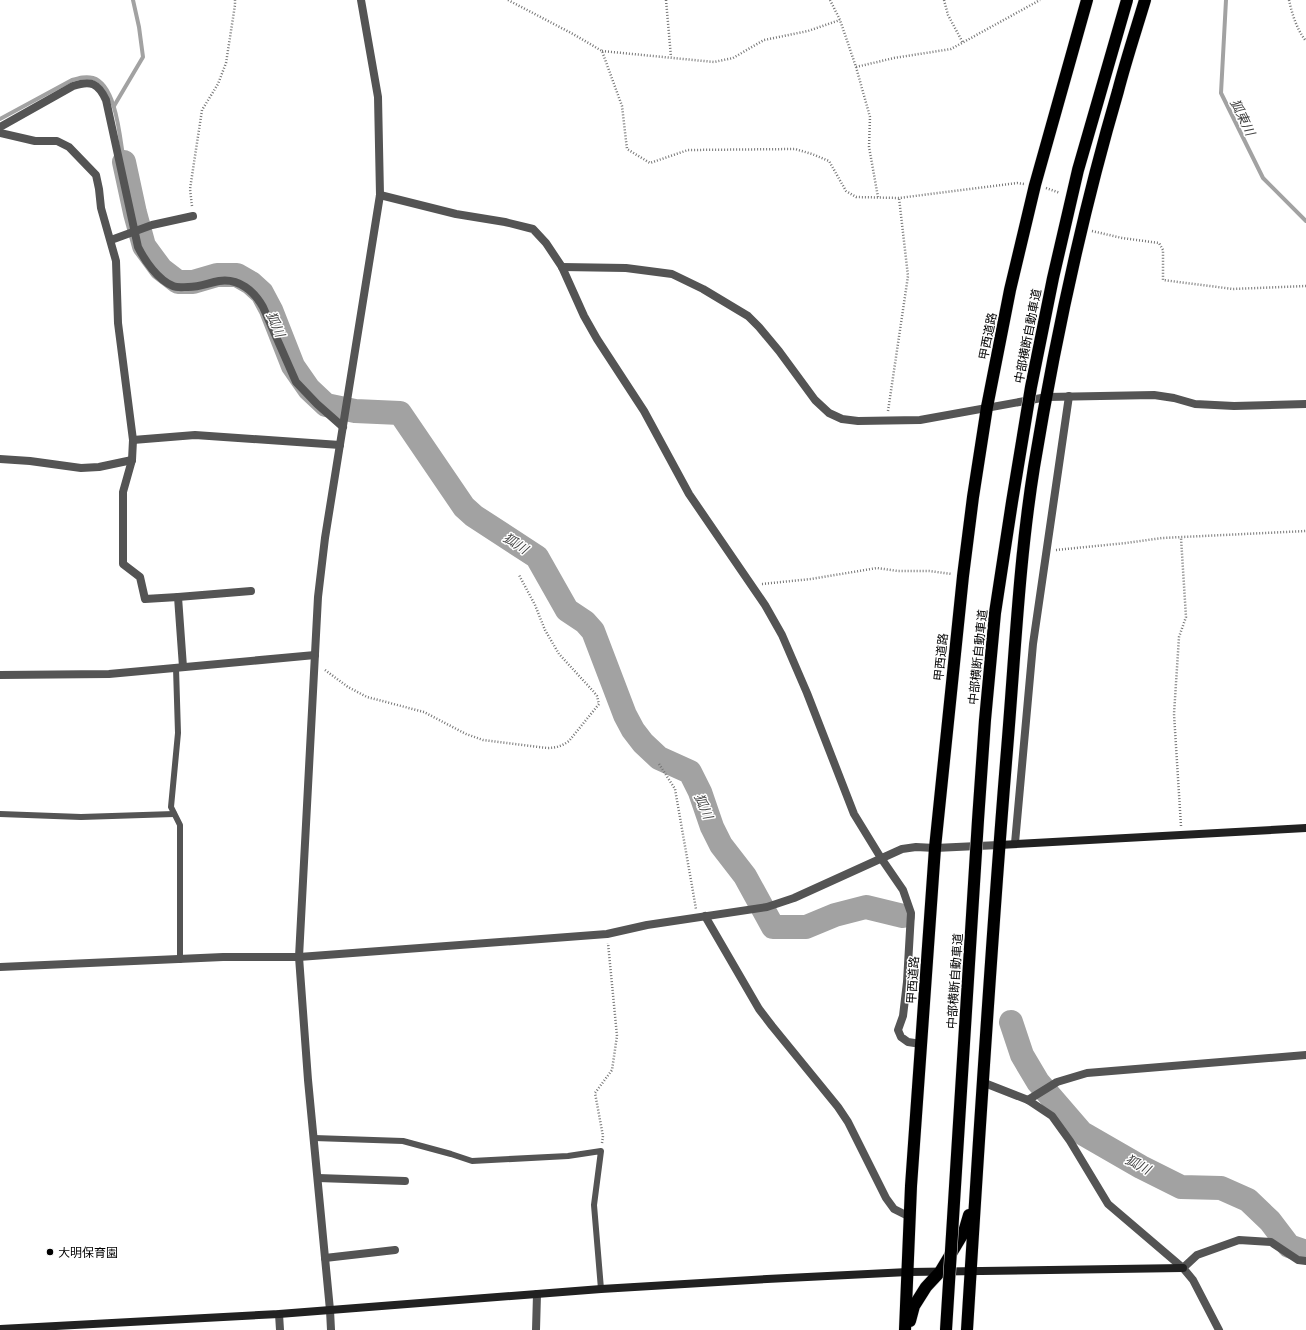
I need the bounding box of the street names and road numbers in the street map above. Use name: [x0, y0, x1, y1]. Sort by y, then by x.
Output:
street label: 中部横断自動車道: [1011, 288, 1043, 384]
street label: 甲西道路: [976, 311, 998, 361]
street label: 中部横断自動車道: [965, 609, 989, 705]
street label: 甲西道路: [931, 632, 949, 682]
street label: 中部横断自動車道: [944, 933, 964, 1029]
street label: 甲西道路: [903, 956, 921, 1004]

